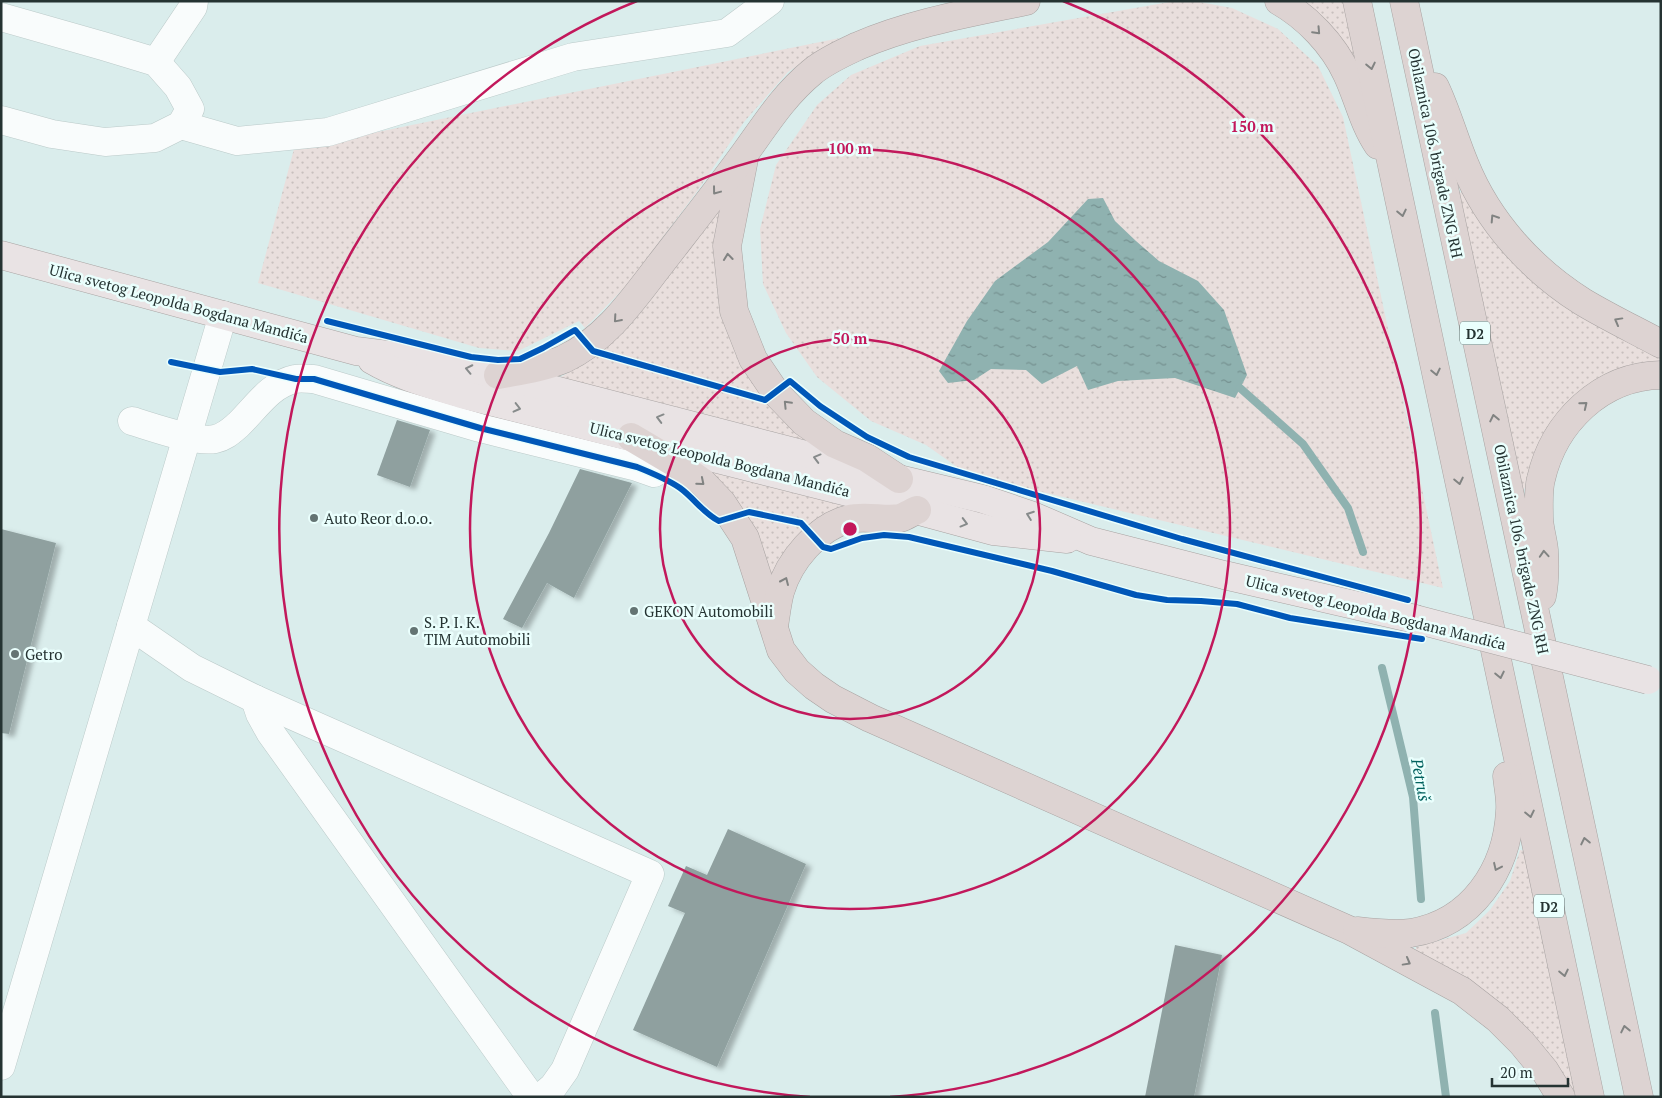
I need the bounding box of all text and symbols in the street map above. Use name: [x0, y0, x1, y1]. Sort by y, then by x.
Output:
one-way arrow: [1311, 26, 1320, 35]
street label: Obilaznica 106. brigade ZNG RH: [1404, 46, 1468, 260]
one-way arrow: [1365, 62, 1376, 70]
text: 150 m: [1230, 116, 1274, 136]
text: 100 m: [828, 138, 872, 158]
one-way arrow: [713, 185, 722, 195]
one-way arrow: [1396, 209, 1407, 218]
one-way arrow: [1491, 214, 1501, 223]
one-way arrow: [723, 252, 734, 260]
street label: Ulica svetog Leopolda Bogdana Mandića: [47, 259, 311, 347]
one-way arrow: [613, 314, 622, 323]
one-way arrow: [1614, 317, 1623, 327]
road number: D2: [1460, 322, 1490, 344]
text: 50 m: [833, 328, 868, 348]
one-way arrow: [464, 364, 473, 374]
one-way arrow: [1430, 368, 1441, 377]
one-way arrow: [783, 401, 792, 410]
one-way arrow: [512, 402, 521, 413]
one-way arrow: [1578, 403, 1587, 411]
one-way arrow: [657, 413, 665, 423]
one-way arrow: [1489, 413, 1500, 422]
street label: Ulica svetog Leopolda Bogdana Mandića: [588, 417, 853, 501]
street label: Obilaznica 106. brigade ZNG RH: [1490, 442, 1554, 656]
one-way arrow: [814, 454, 822, 464]
one-way arrow: [695, 477, 704, 485]
one-way arrow: [1453, 477, 1464, 486]
place label: Auto Reor d.o.o.: [324, 508, 432, 528]
one-way arrow: [1026, 511, 1035, 521]
marker: Auto Reor d.o.o.: [308, 512, 320, 524]
one-way arrow: [960, 517, 969, 528]
centre of rings: [841, 520, 859, 538]
one-way arrow: [1538, 550, 1549, 558]
street label: Ulica svetog Leopolda Bogdana Mandića: [1244, 570, 1509, 654]
one-way arrow: [778, 577, 789, 586]
place label: GEKON Automobili: [644, 601, 773, 621]
marker: GEKON Automobili: [628, 605, 640, 617]
place label: S. P. I. K. TIM Automobili: [424, 612, 531, 649]
marker: S. P. I. K. TIM Automobili: [408, 625, 420, 637]
place label: Getro: [25, 644, 63, 664]
marker: Getro: [9, 648, 21, 660]
one-way arrow: [1494, 670, 1505, 679]
water label: Petruš: [1406, 756, 1436, 804]
one-way arrow: [1524, 810, 1535, 818]
one-way arrow: [1580, 837, 1590, 846]
one-way arrow: [1493, 861, 1503, 870]
road number: D2: [1534, 894, 1564, 918]
one-way arrow: [1402, 956, 1411, 966]
one-way arrow: [1558, 968, 1568, 977]
one-way arrow: [1620, 1025, 1631, 1034]
scale bar: [1492, 1056, 1568, 1088]
text: 20 m: [1500, 1062, 1533, 1082]

